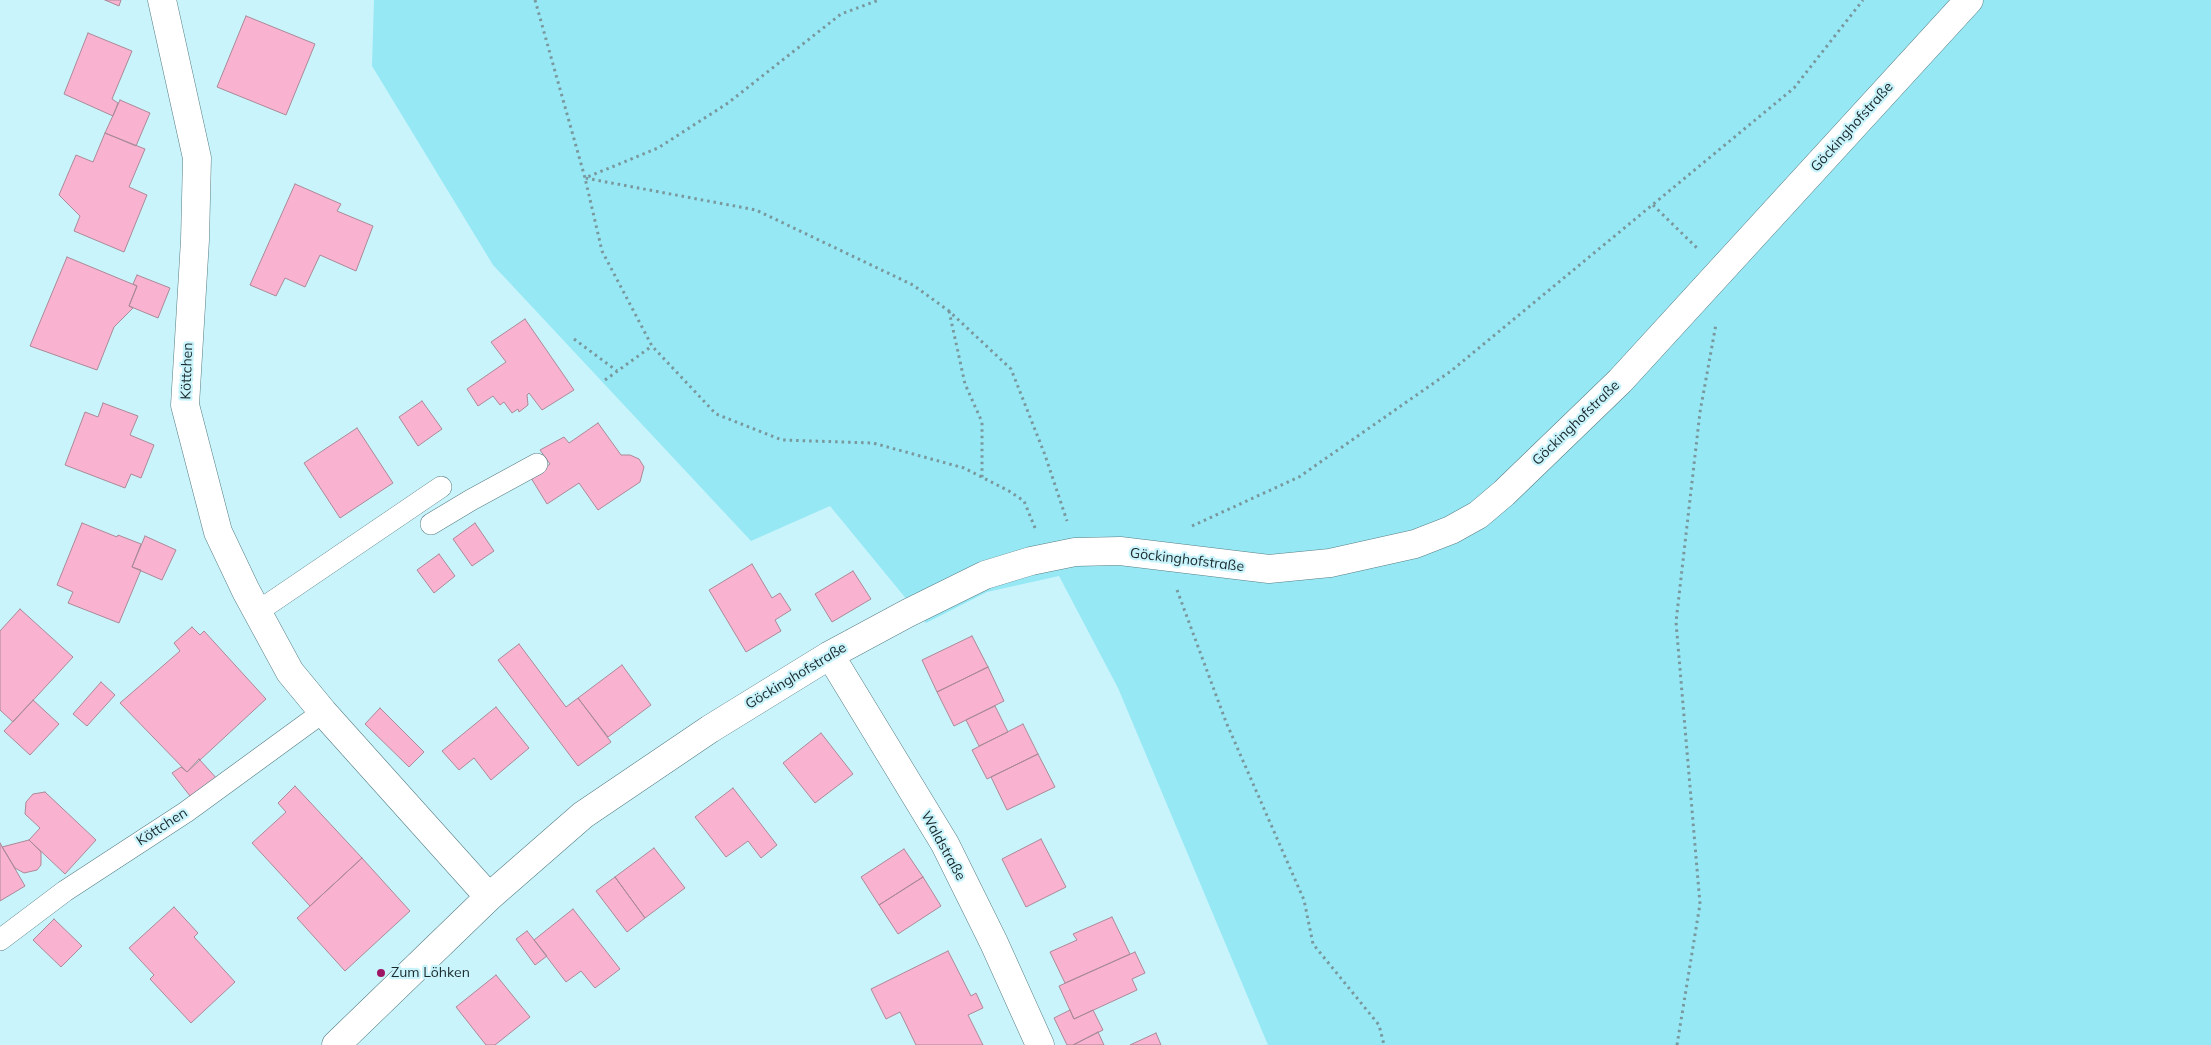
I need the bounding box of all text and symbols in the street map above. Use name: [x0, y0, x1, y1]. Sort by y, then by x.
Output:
street label: Göckinghofstraße: [1807, 79, 1897, 175]
street label: Köttchen: [178, 342, 196, 400]
street label: Göckinghofstraße: [1529, 377, 1623, 469]
street label: Göckinghofstraße: [1129, 545, 1245, 575]
street label: Göckinghofstraße: [742, 639, 850, 713]
street label: Köttchen: [133, 804, 191, 850]
street label: Waldstraße: [917, 808, 969, 884]
place label: Zum Löhken: [391, 965, 470, 981]
marker: Zum Löhken: [375, 967, 387, 979]

